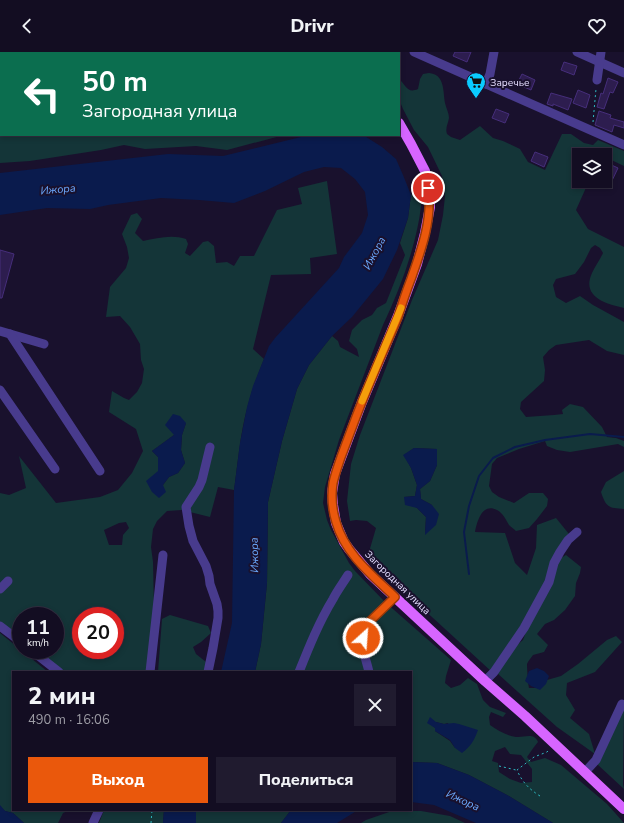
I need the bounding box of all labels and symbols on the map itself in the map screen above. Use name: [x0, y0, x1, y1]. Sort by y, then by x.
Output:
supermarket icon: Заречье: [465, 71, 487, 99]
place label: Заречье: [490, 76, 529, 90]
pin: [411, 171, 445, 205]
water label: Ижора: [40, 180, 76, 199]
water label: Ижора: [359, 234, 389, 272]
water label: Ижора: [247, 537, 262, 573]
street label: Загородная улица: [361, 548, 433, 618]
speed limit sign: 20: [72, 607, 124, 659]
position arrow: [342, 617, 384, 659]
water label: Ижора: [444, 786, 482, 815]

